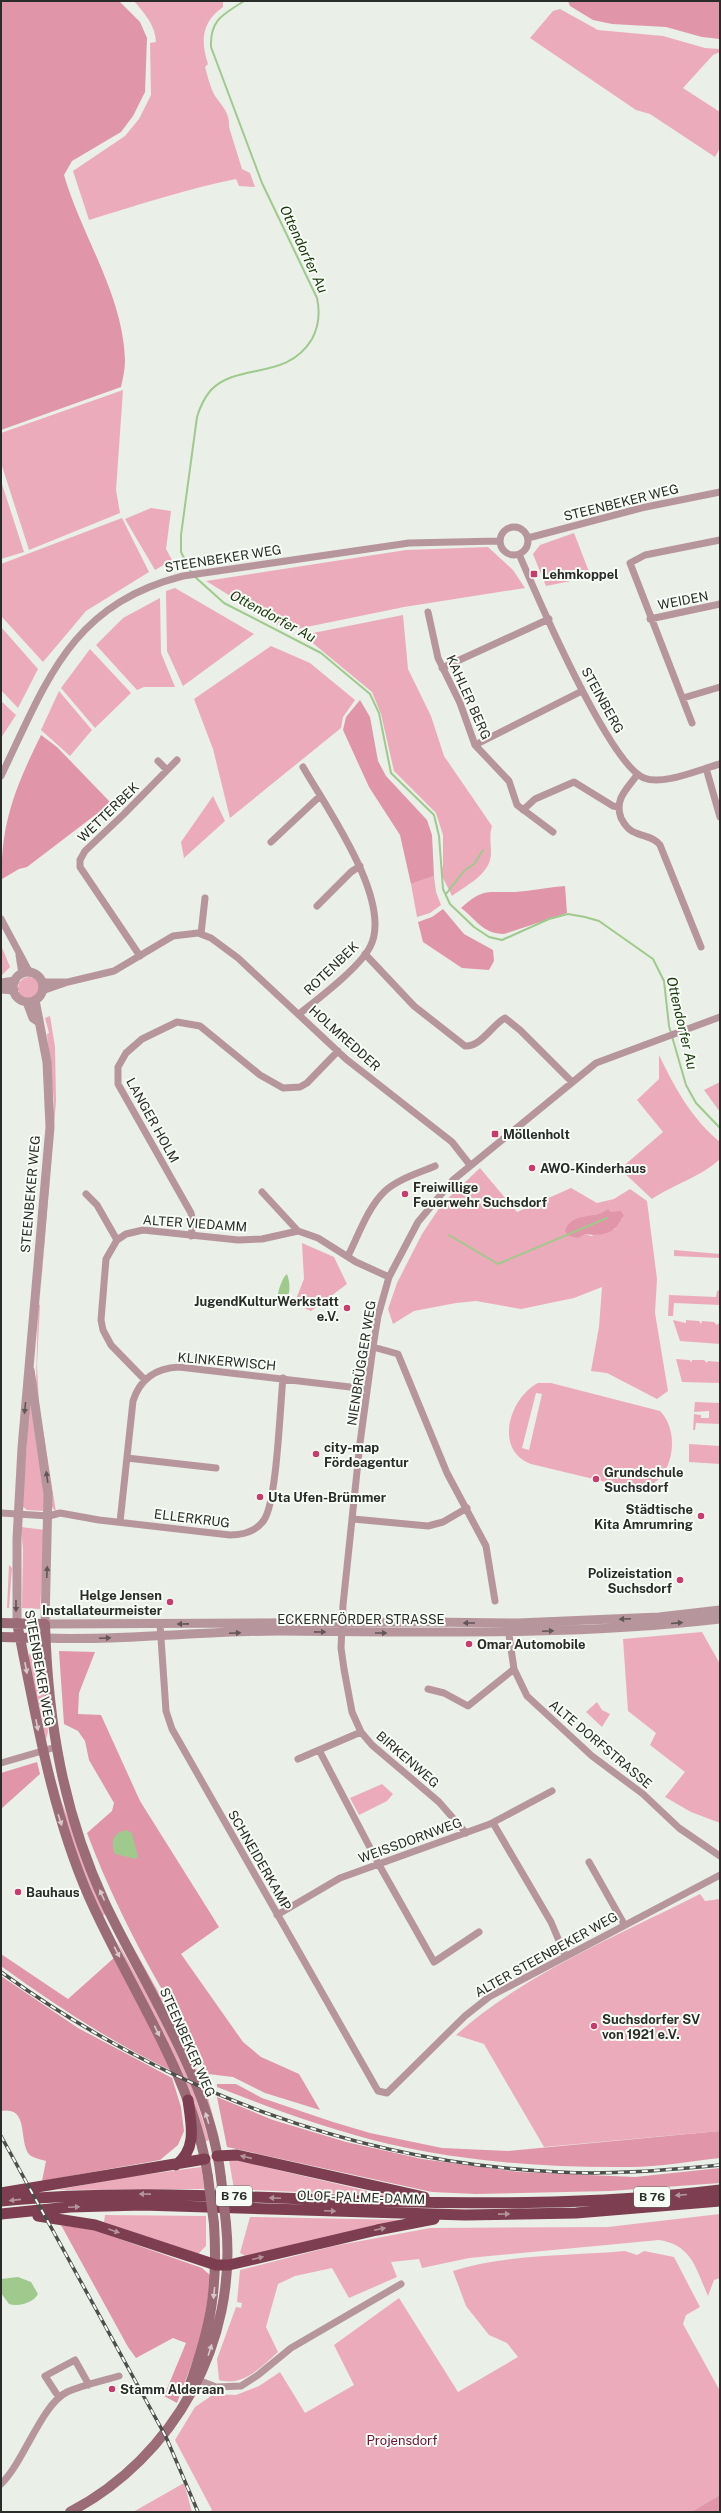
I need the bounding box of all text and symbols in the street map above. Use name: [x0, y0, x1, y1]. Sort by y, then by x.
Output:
water label: Ottendorfer Au: [277, 203, 331, 295]
street label: STEENBEKER WEG: [562, 481, 680, 524]
street label: STEENBEKER WEG: [164, 542, 282, 575]
place label: Lehmkoppel: [542, 567, 618, 582]
marker: Lehmkoppel: [529, 569, 539, 579]
water label: Ottendorfer Au: [227, 587, 319, 645]
street label: WEIDEN: [657, 588, 710, 613]
street label: KAHLER BERG: [443, 653, 494, 742]
street label: STEINBERG: [578, 665, 627, 736]
street label: WETTERBEK: [75, 779, 142, 845]
street label: ROTENBEK: [301, 939, 362, 998]
water label: Ottendorfer Au: [664, 975, 700, 1071]
street label: HOLMREDDER: [306, 1003, 383, 1074]
street label: LANGER HOLM: [123, 1075, 182, 1165]
place label: Möllenholt: [503, 1127, 570, 1142]
marker: Möllenholt: [490, 1129, 500, 1139]
street label: STEENBEKER WEG: [18, 1135, 43, 1253]
place label: AWO-Kinderhaus: [540, 1161, 646, 1176]
marker: AWO-Kinderhaus: [527, 1163, 537, 1173]
place label: Freiwillige Feuerwehr Suchsdorf: [413, 1180, 547, 1210]
marker: Freiwillige Feuerwehr Suchsdorf: [400, 1189, 410, 1199]
street label: ALTER VIEDAMM: [142, 1212, 248, 1235]
place label: JugendKulturWerkstatt e.V.: [194, 1294, 339, 1324]
street label: NIENBRÜGGER WEG: [344, 1299, 379, 1427]
marker: JugendKulturWerkstatt e.V.: [342, 1303, 352, 1313]
street label: KLINKERWISCH: [177, 1350, 277, 1373]
one-way arrow: [22, 1402, 29, 1414]
place label: city-map Fördeagentur: [324, 1440, 409, 1470]
marker: city-map Fördeagentur: [311, 1449, 321, 1459]
place label: Grundschule Suchsdorf: [604, 1465, 683, 1495]
one-way arrow: [44, 1471, 50, 1484]
marker: Grundschule Suchsdorf: [591, 1474, 601, 1484]
place label: Uta Ufen-Brümmer: [268, 1490, 387, 1505]
marker: Uta Ufen-Brümmer: [255, 1492, 265, 1502]
place label: Städtische Kita Amrumring: [594, 1502, 693, 1532]
street label: ELLERKRUG: [153, 1506, 231, 1531]
marker: Städtische Kita Amrumring: [696, 1511, 706, 1521]
one-way arrow: [44, 1565, 50, 1578]
place label: Polizeistation Suchsdorf: [588, 1566, 672, 1596]
marker: Polizeistation Suchsdorf: [675, 1575, 685, 1585]
place label: Helge Jensen Installateurmeister: [42, 1588, 163, 1618]
marker: Helge Jensen Installateurmeister: [165, 1597, 175, 1607]
one-way arrow: [13, 1600, 19, 1613]
street label: STEENBEKER WEG: [22, 1609, 57, 1727]
street label: ECKERNFÖRDER STRASSE: [277, 1612, 445, 1627]
one-way arrow: [619, 1615, 631, 1622]
one-way arrow: [462, 1620, 475, 1626]
one-way arrow: [671, 1620, 683, 1627]
one-way arrow: [176, 1621, 189, 1627]
one-way arrow: [542, 1628, 555, 1634]
one-way arrow: [314, 1629, 327, 1635]
one-way arrow: [229, 1630, 242, 1636]
one-way arrow: [375, 1630, 388, 1636]
one-way arrow: [99, 1634, 111, 1641]
place label: Omar Automobile: [477, 1637, 586, 1652]
marker: Omar Automobile: [464, 1639, 474, 1649]
one-way arrow: [23, 1662, 29, 1674]
street label: ALTE DORFSTRASSE: [546, 1697, 655, 1792]
one-way arrow: [35, 1718, 41, 1731]
street label: BIRKENWEG: [373, 1728, 442, 1791]
street label: SCHNEIDERKAMP: [225, 1808, 294, 1913]
one-way arrow: [57, 1814, 63, 1826]
street label: WEISSDORNWEG: [356, 1815, 464, 1866]
place label: Bauhaus: [26, 1885, 80, 1900]
marker: Bauhaus: [13, 1887, 23, 1897]
one-way arrow: [99, 1889, 105, 1900]
street label: ALTER STEENBEKER WEG: [472, 1909, 620, 2000]
one-way arrow: [113, 1946, 120, 1958]
street label: STEENBEKER WEG: [157, 1985, 218, 2099]
place label: Suchsdorfer SV von 1921 e.V.: [602, 2012, 700, 2042]
marker: Suchsdorfer SV von 1921 e.V.: [589, 2021, 599, 2031]
one-way arrow: [154, 2025, 160, 2036]
one-way arrow: [204, 2112, 210, 2124]
one-way arrow: [240, 2153, 252, 2159]
road number: B 76: [216, 2186, 252, 2206]
road number: B 76: [634, 2187, 670, 2207]
street label: OLOF-PALME-DAMM: [297, 2188, 425, 2207]
one-way arrow: [138, 2191, 151, 2197]
one-way arrow: [675, 2191, 687, 2198]
one-way arrow: [269, 2194, 281, 2201]
one-way arrow: [9, 2196, 21, 2203]
one-way arrow: [68, 2204, 81, 2210]
one-way arrow: [324, 2208, 337, 2214]
one-way arrow: [498, 2211, 511, 2217]
one-way arrow: [374, 2226, 386, 2232]
one-way arrow: [108, 2229, 120, 2235]
one-way arrow: [252, 2255, 264, 2261]
one-way arrow: [211, 2287, 217, 2299]
one-way arrow: [208, 2344, 214, 2356]
place label: Stamm Alderaan: [120, 2382, 224, 2397]
marker: Stamm Alderaan: [107, 2384, 117, 2394]
park label: Projensdorf: [367, 2433, 437, 2448]

